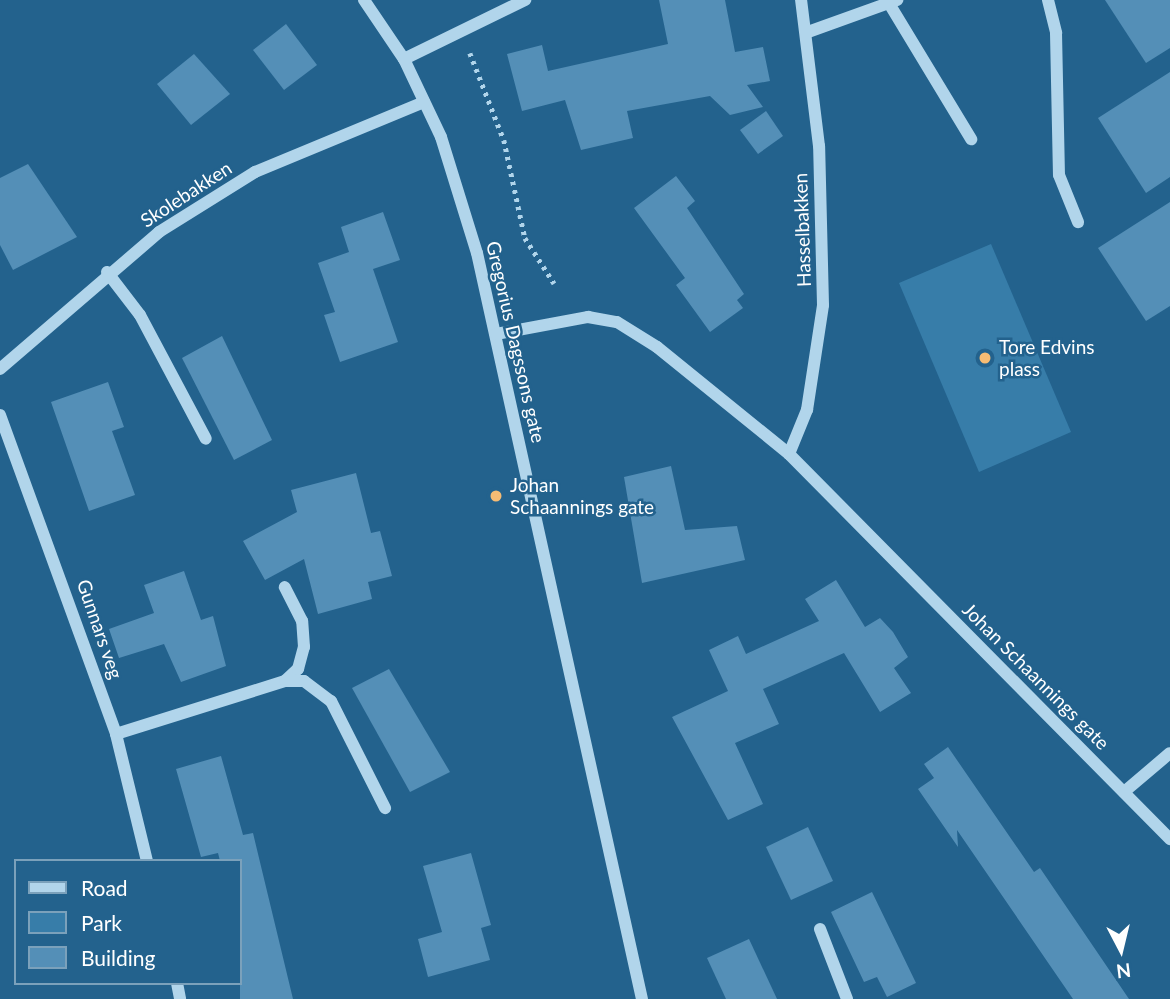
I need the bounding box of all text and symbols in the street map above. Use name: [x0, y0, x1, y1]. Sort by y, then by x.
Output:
street label: Skolebakken: [136, 156, 236, 232]
street label: Hasselbakken: [789, 173, 815, 287]
street label: Gregorius Dagssons gate: [482, 239, 550, 445]
place label: Tore Edvins plass: [999, 336, 1095, 380]
marker: Tore Edvins plass: [977, 350, 993, 366]
place label: Johan Schaannings gate: [510, 474, 654, 518]
marker: Johan Schaannings gate: [488, 488, 504, 504]
street label: Gunnars veg: [72, 576, 128, 682]
street label: Johan Schaannings gate: [958, 598, 1114, 754]
legend: [14, 859, 242, 985]
text: Road: [81, 875, 128, 900]
text: Park: [81, 910, 122, 935]
north arrow: [1086, 915, 1156, 985]
text: Building: [81, 945, 156, 970]
text: N: [1115, 959, 1132, 984]

